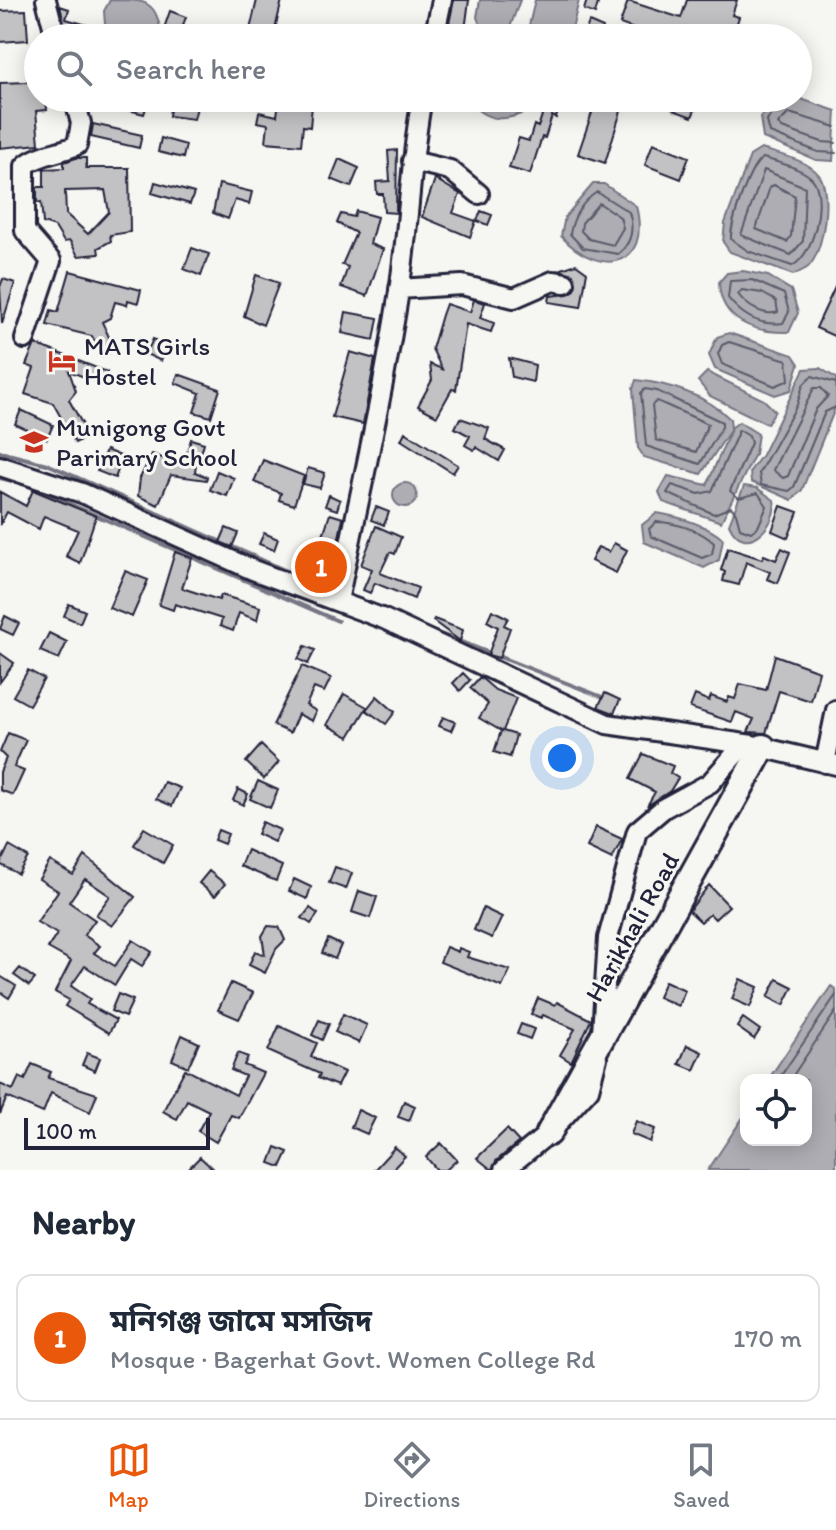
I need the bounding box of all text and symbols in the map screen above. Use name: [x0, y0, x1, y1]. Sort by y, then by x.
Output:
search box: [24, 24, 812, 112]
icon: search: [52, 46, 96, 90]
text: Search here: [116, 50, 266, 87]
place label: MATS Girls Hostel: [84, 330, 210, 392]
hotel icon: MATS Girls Hostel: [47, 346, 77, 376]
place label: Munigong Govt Parimary School: [56, 411, 237, 473]
school or university icon: Munigong Govt Parimary School: [19, 427, 49, 457]
pin: 1: [295, 537, 347, 597]
your location: [542, 738, 582, 778]
street label: Harikhali Road: [578, 847, 686, 1007]
map controls: [740, 1074, 812, 1146]
button: locate: [740, 1074, 812, 1146]
scale bar: [24, 1114, 210, 1150]
text: 100 m: [36, 1118, 97, 1145]
text: Nearby: [32, 1202, 135, 1243]
text: মনিগঞ্জ জামে মসজিদ: [110, 1302, 372, 1339]
text: 1: [54, 1322, 66, 1354]
text: 170 m: [733, 1322, 802, 1354]
text: Mosque · Bagerhat Govt. Women College Rd: [110, 1343, 595, 1375]
tab: Map: [107, 1438, 151, 1513]
tab: Directions: [364, 1438, 460, 1513]
tab: Saved: [673, 1438, 729, 1513]

